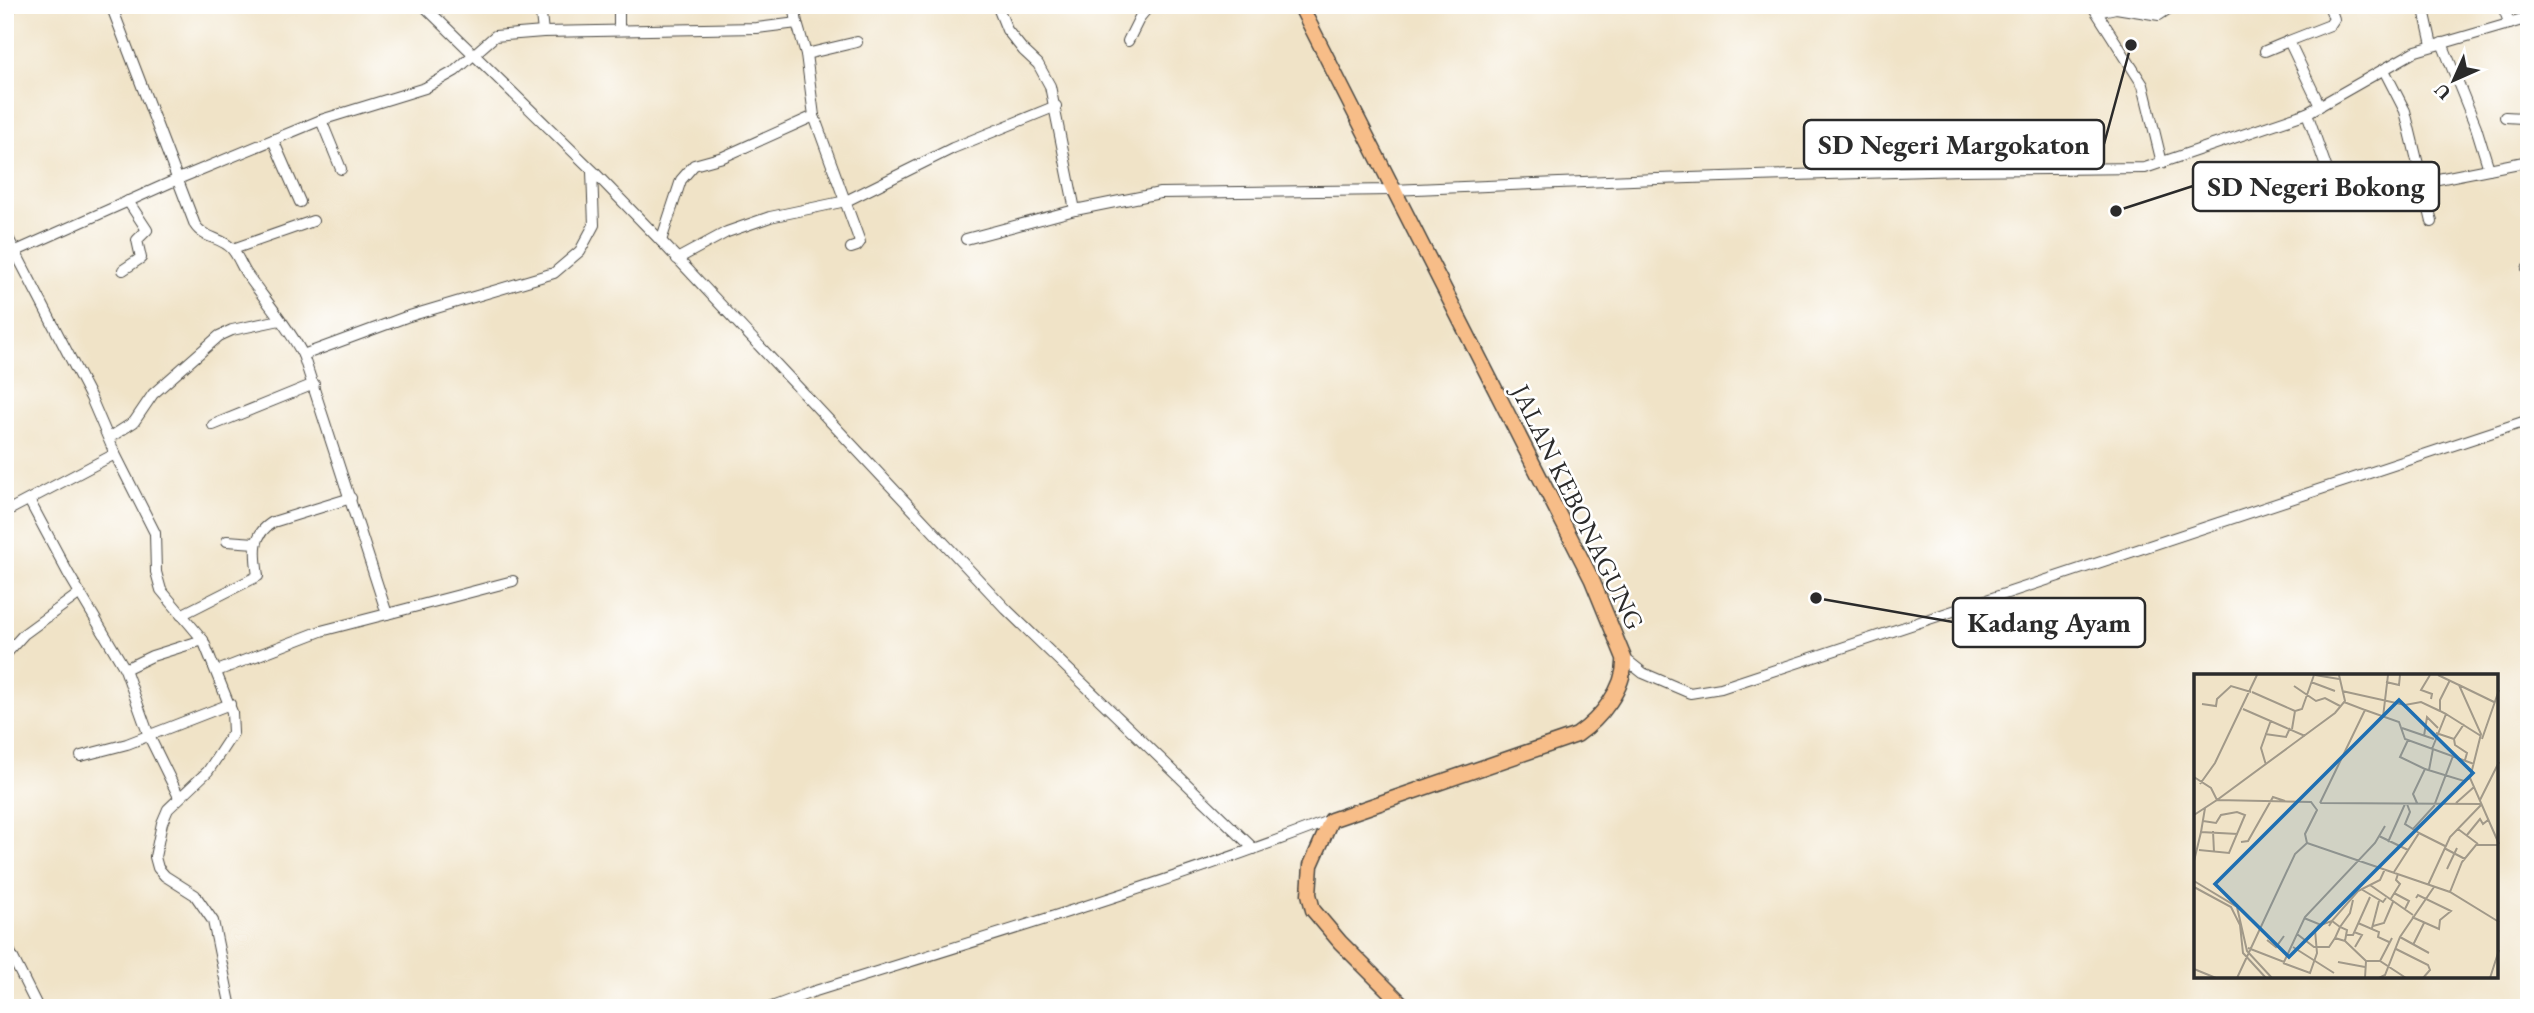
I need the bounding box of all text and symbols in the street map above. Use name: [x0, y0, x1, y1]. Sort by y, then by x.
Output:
north arrow: [2418, 46, 2488, 116]
text: U: [2428, 78, 2456, 106]
callout: SD Negeri Margokaton: [1804, 120, 2104, 169]
text: SD Negeri Margokaton: [1818, 126, 2090, 162]
callout: SD Negeri Bokong: [2193, 162, 2439, 211]
text: SD Negeri Bokong: [2207, 168, 2426, 204]
street label: JALAN KEBONAGUNG: [1503, 377, 1652, 635]
callout: Kadang Ayam: [1953, 598, 2145, 647]
text: Kadang Ayam: [1967, 604, 2131, 640]
inset map: [2194, 674, 2499, 978]

